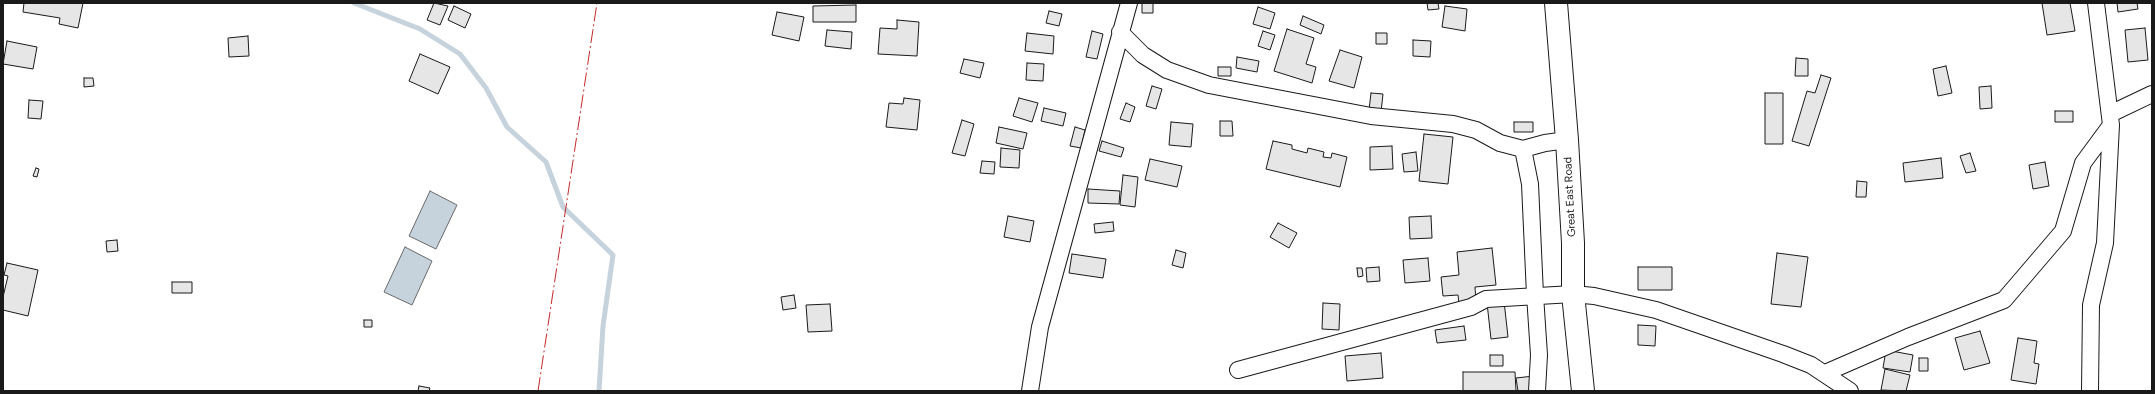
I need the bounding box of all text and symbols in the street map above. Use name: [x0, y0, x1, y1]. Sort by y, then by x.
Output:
street label: Great East Road: [1561, 157, 1579, 237]

